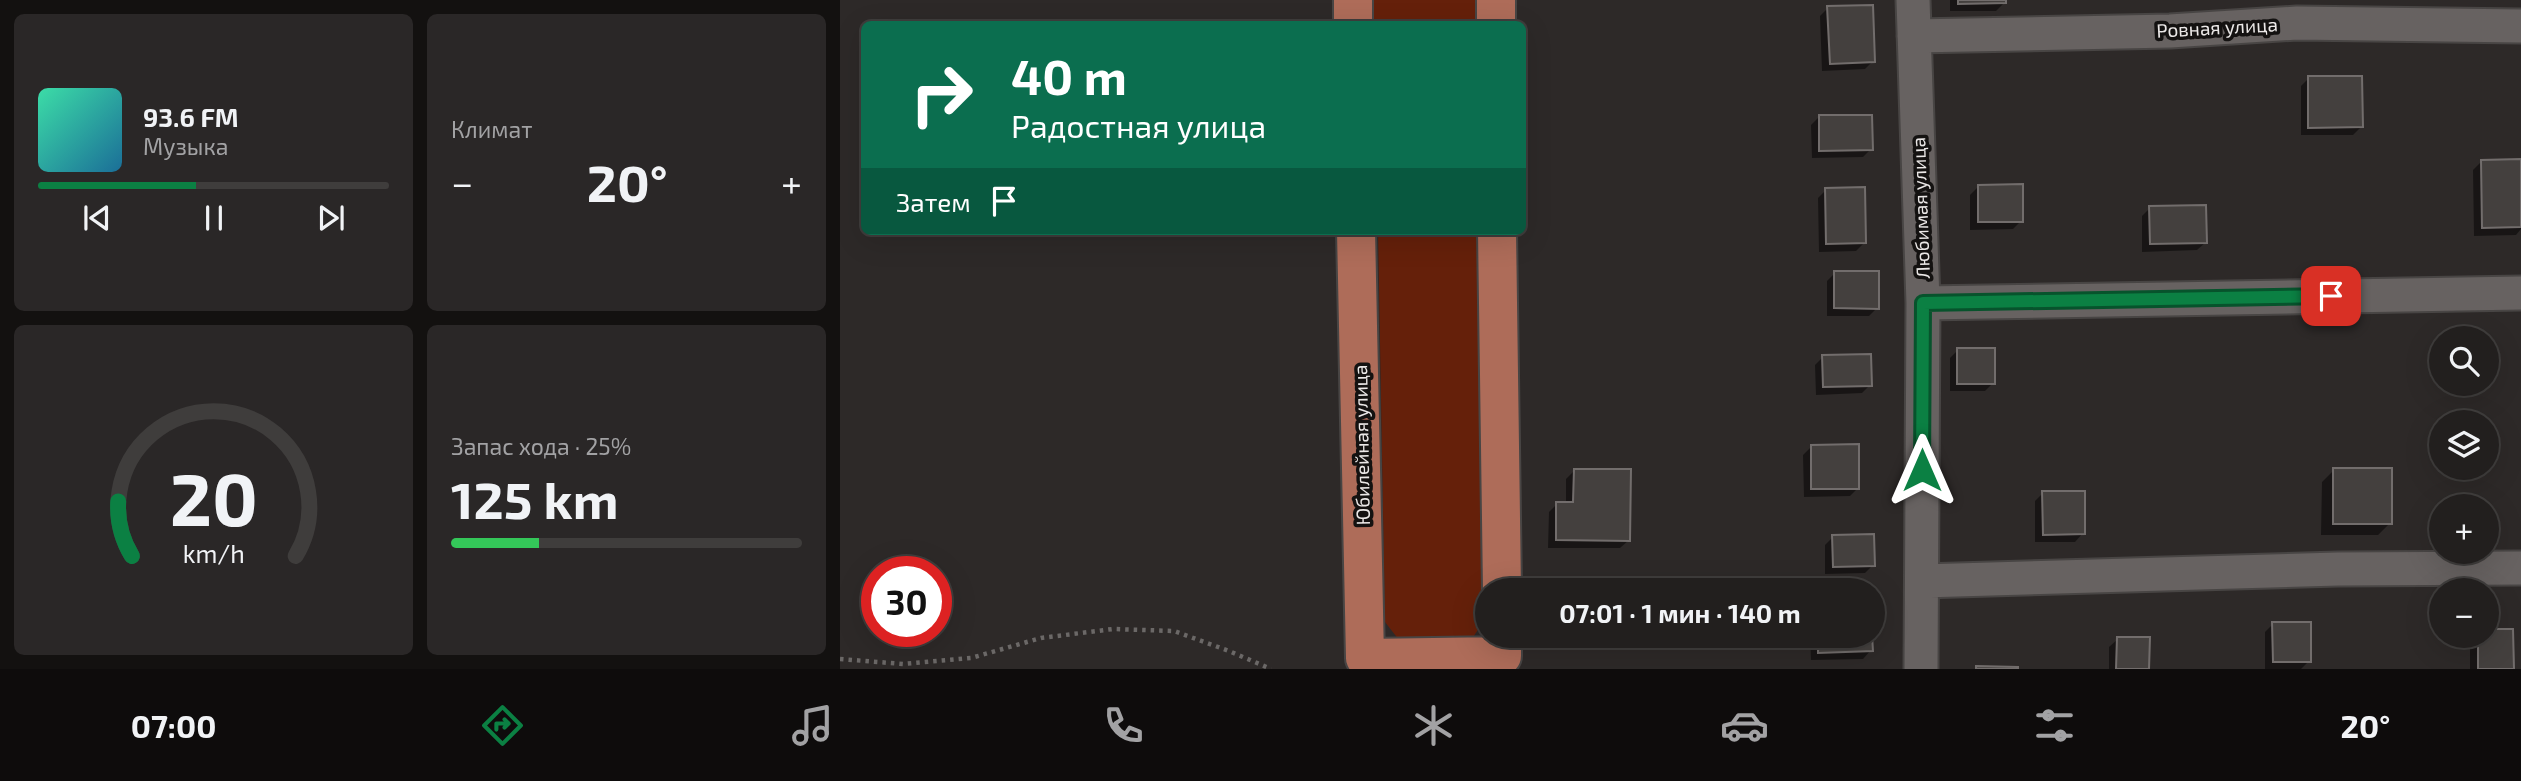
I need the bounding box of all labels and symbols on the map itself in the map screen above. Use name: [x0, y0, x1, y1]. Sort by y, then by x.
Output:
street label: Ровная улица: [2156, 12, 2278, 43]
street label: Любимая улица: [1906, 137, 1935, 279]
pin: [2301, 266, 2361, 326]
street label: Юбилейная улица: [1348, 364, 1375, 526]
position arrow: [1885, 433, 1959, 507]
speed limit sign: 30: [861, 556, 952, 647]

